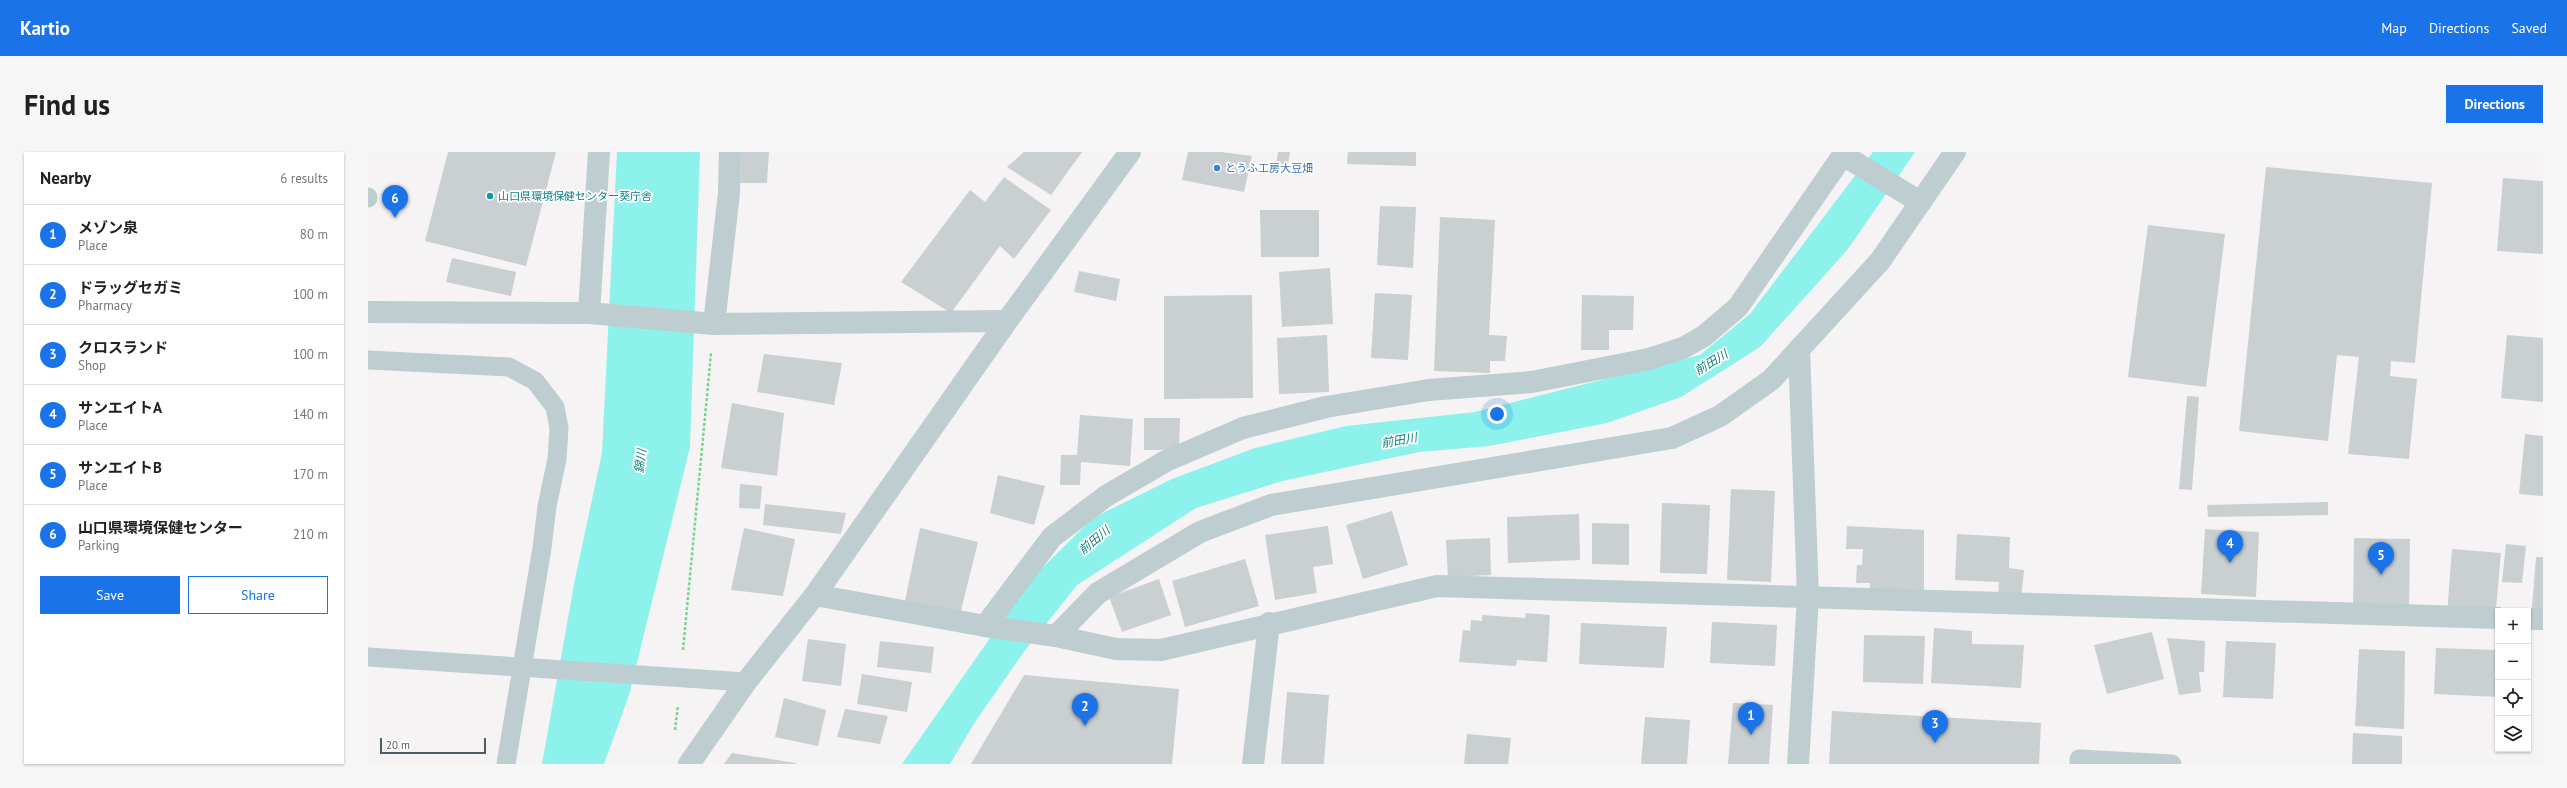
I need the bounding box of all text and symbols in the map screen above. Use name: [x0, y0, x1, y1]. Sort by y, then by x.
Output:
text: Kartio: [20, 16, 70, 40]
text: Map: [2381, 19, 2407, 37]
text: Directions: [2429, 19, 2489, 37]
text: Saved: [2511, 19, 2547, 37]
button: Directions: [2446, 85, 2543, 123]
text: Find us: [24, 86, 110, 123]
place label: とうふ工房大豆畑: [1225, 161, 1313, 175]
marker: とうふ工房大豆畑: [1212, 163, 1222, 173]
text: Nearby: [40, 167, 91, 189]
text: 6 results: [280, 170, 328, 187]
pin: 6: [382, 185, 408, 218]
place label: 山口県環境保健センター葵庁舎: [498, 189, 652, 203]
marker: 山口県環境保健センター葵庁舎: [485, 191, 495, 201]
text: メゾン泉: [78, 218, 138, 237]
text: 1: [49, 226, 57, 243]
text: 80 m: [300, 226, 328, 243]
text: Place: [78, 237, 108, 254]
text: ドラッグセガミ: [78, 278, 183, 297]
text: 2: [49, 286, 57, 303]
text: 100 m: [293, 286, 328, 303]
text: Pharmacy: [78, 297, 132, 314]
text: クロスランド: [78, 338, 168, 357]
water label: 前田川: [1692, 345, 1732, 378]
text: 3: [49, 346, 57, 363]
text: 100 m: [293, 346, 328, 363]
text: Shop: [78, 357, 106, 374]
text: サンエイトA: [78, 398, 162, 417]
your location: [1487, 404, 1507, 424]
text: 4: [49, 406, 57, 423]
text: 140 m: [293, 406, 328, 423]
text: Place: [78, 417, 108, 434]
water label: 前田川: [1380, 429, 1420, 451]
water label: 錦川: [631, 446, 649, 474]
text: サンエイトB: [78, 458, 162, 477]
text: 5: [49, 466, 57, 483]
text: 170 m: [293, 466, 328, 483]
text: Place: [78, 477, 108, 494]
text: 山口県環境保健センター: [78, 518, 243, 537]
water label: 前田川: [1075, 521, 1114, 557]
text: 6: [49, 526, 57, 543]
text: 210 m: [293, 526, 328, 543]
pin: 4: [2217, 530, 2243, 563]
text: Parking: [78, 537, 119, 554]
pin: 5: [2368, 542, 2394, 575]
button: Save: [40, 576, 180, 614]
button: Share: [188, 576, 328, 614]
map controls: [2495, 608, 2531, 752]
button: +: [2495, 608, 2531, 644]
button: −: [2495, 644, 2531, 680]
button: locate: [2495, 680, 2531, 716]
pin: 2: [1072, 693, 1098, 726]
pin: 1: [1738, 702, 1764, 735]
pin: 3: [1922, 710, 1948, 743]
button: layers: [2495, 716, 2531, 752]
scale bar: [380, 736, 486, 755]
text: 20 m: [386, 738, 410, 752]

